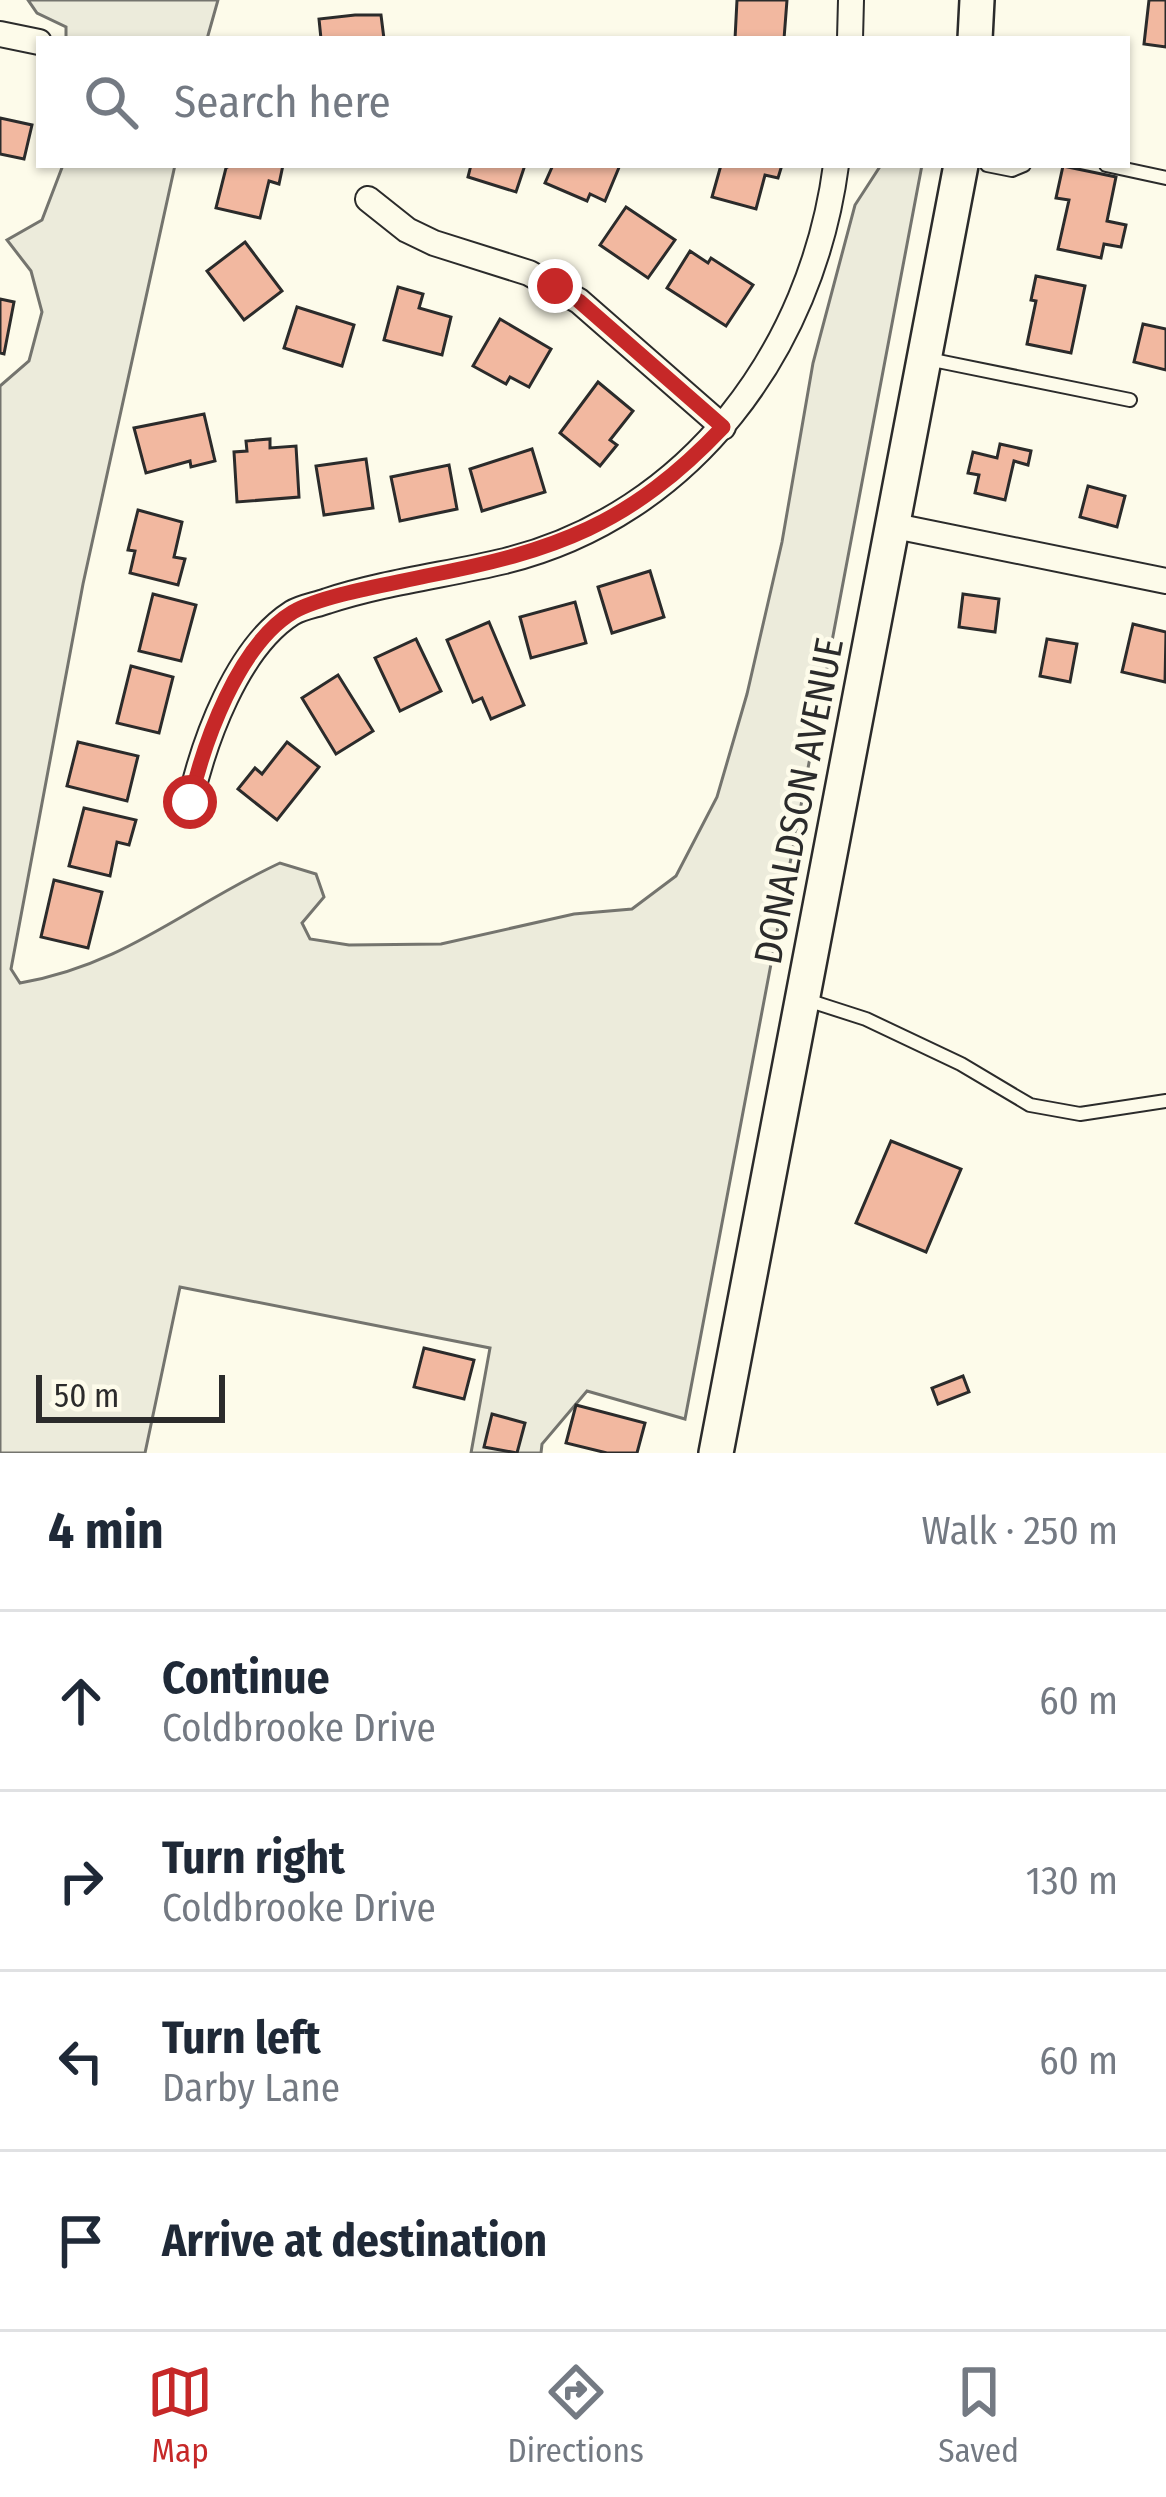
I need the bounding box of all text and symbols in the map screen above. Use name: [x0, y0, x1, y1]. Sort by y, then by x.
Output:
search box: [36, 36, 1130, 168]
icon: search: [78, 69, 144, 135]
text: Search here: [174, 75, 391, 129]
route end: [528, 259, 582, 313]
street label: DONALDSON AVENUE: [745, 634, 853, 968]
route start: [163, 775, 217, 829]
scale bar: [36, 1369, 225, 1422]
text: 50 m: [54, 1376, 119, 1416]
text: 4 min: [48, 1500, 164, 1562]
text: Walk · 250 m: [922, 1508, 1118, 1554]
text: Continue: [162, 1651, 330, 1705]
icon: ahead: [48, 1668, 114, 1734]
text: 60 m: [1039, 1678, 1118, 1724]
text: Coldbrooke Drive: [162, 1705, 436, 1751]
text: Turn right: [162, 1831, 345, 1885]
icon: right: [48, 1848, 114, 1914]
text: 130 m: [1026, 1858, 1118, 1904]
text: Coldbrooke Drive: [162, 1885, 436, 1931]
text: Turn left: [162, 2011, 321, 2065]
icon: left: [48, 2028, 114, 2094]
text: 60 m: [1039, 2038, 1118, 2084]
text: Darby Lane: [162, 2065, 340, 2111]
icon: arrive: [48, 2208, 114, 2274]
text: Arrive at destination: [162, 2214, 547, 2268]
tab: Map: [147, 2359, 213, 2471]
tab: Directions: [507, 2359, 644, 2471]
tab: Saved: [938, 2359, 1019, 2471]

